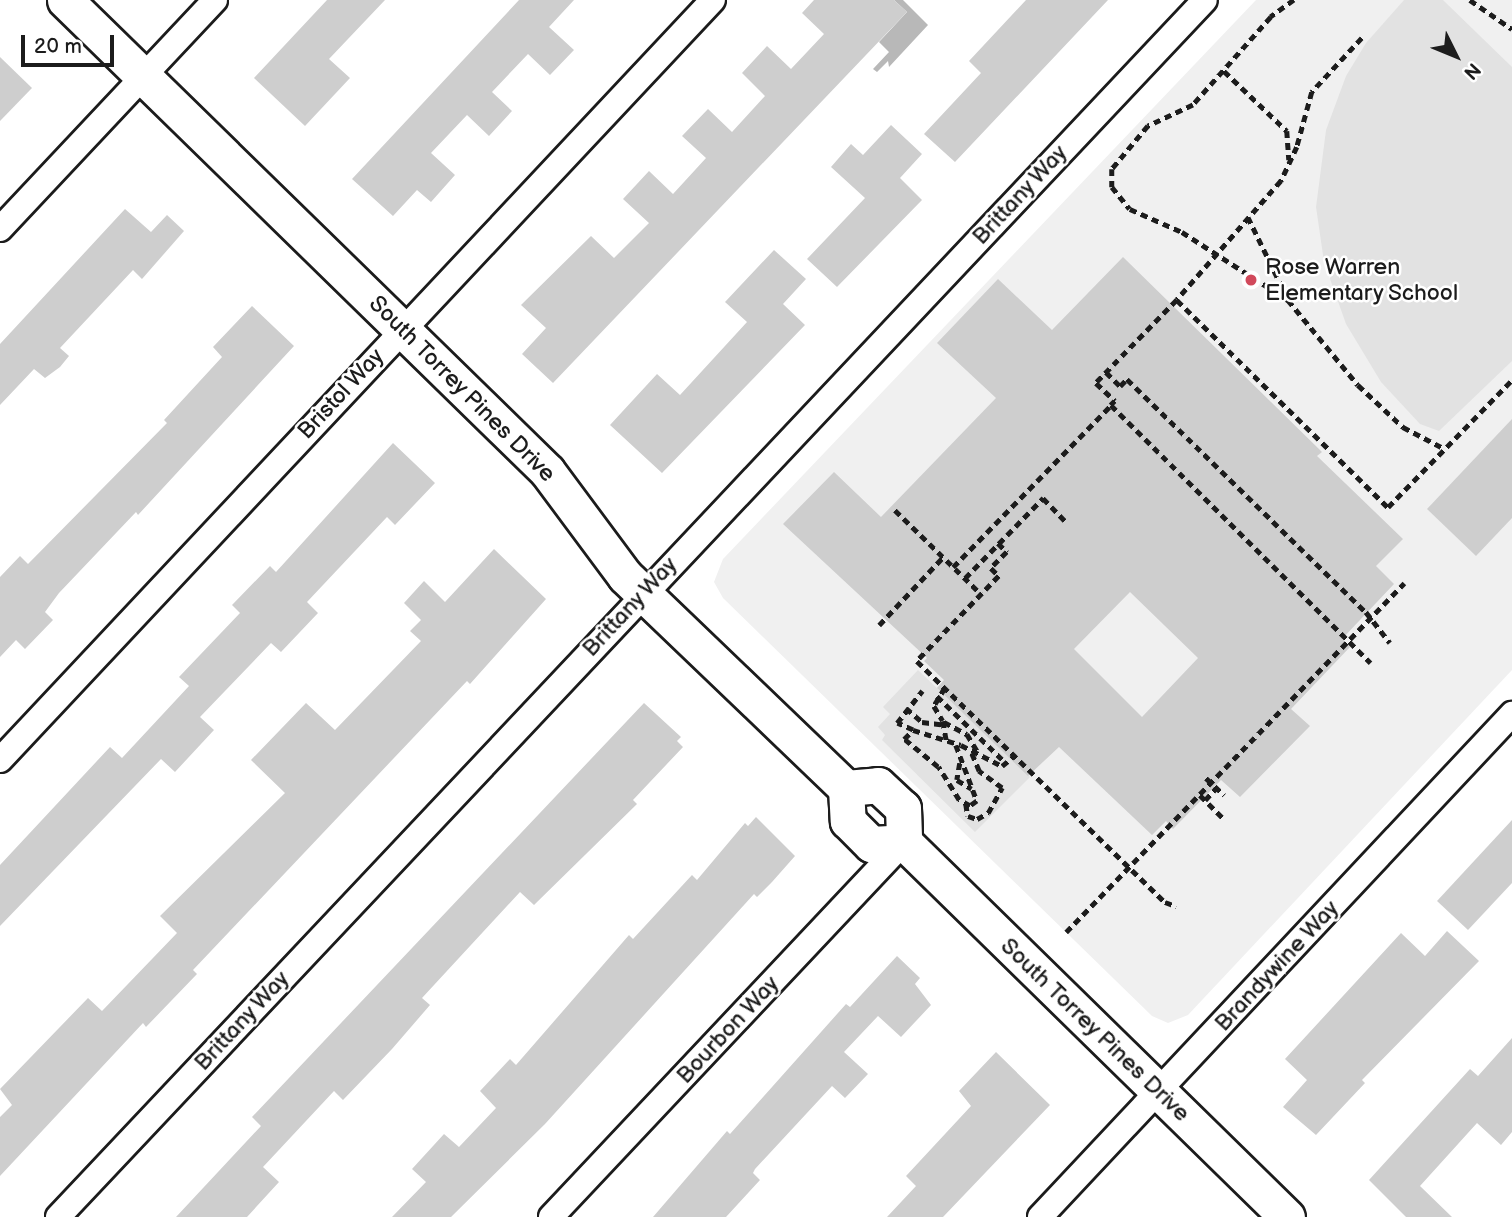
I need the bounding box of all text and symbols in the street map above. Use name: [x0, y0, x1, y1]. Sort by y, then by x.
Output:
scale bar: [24, 21, 117, 65]
north arrow: [1421, 21, 1491, 91]
text: 20 m: [34, 34, 82, 59]
text: N: [1458, 58, 1485, 84]
street label: Brittany Way: [966, 139, 1074, 251]
place label: Rose Warren Elementary School: [1265, 253, 1460, 307]
marker: Rose Warren Elementary School: [1243, 272, 1259, 288]
street label: South Torrey Pines Drive: [362, 289, 562, 489]
street label: Bristol Way: [292, 343, 390, 445]
street label: Brittany Way: [576, 551, 684, 663]
street label: Brandywine Way: [1209, 894, 1345, 1038]
street label: South Torrey Pines Drive: [994, 932, 1196, 1128]
street label: Brittany Way: [188, 965, 296, 1077]
street label: Bourbon Way: [671, 970, 785, 1090]

